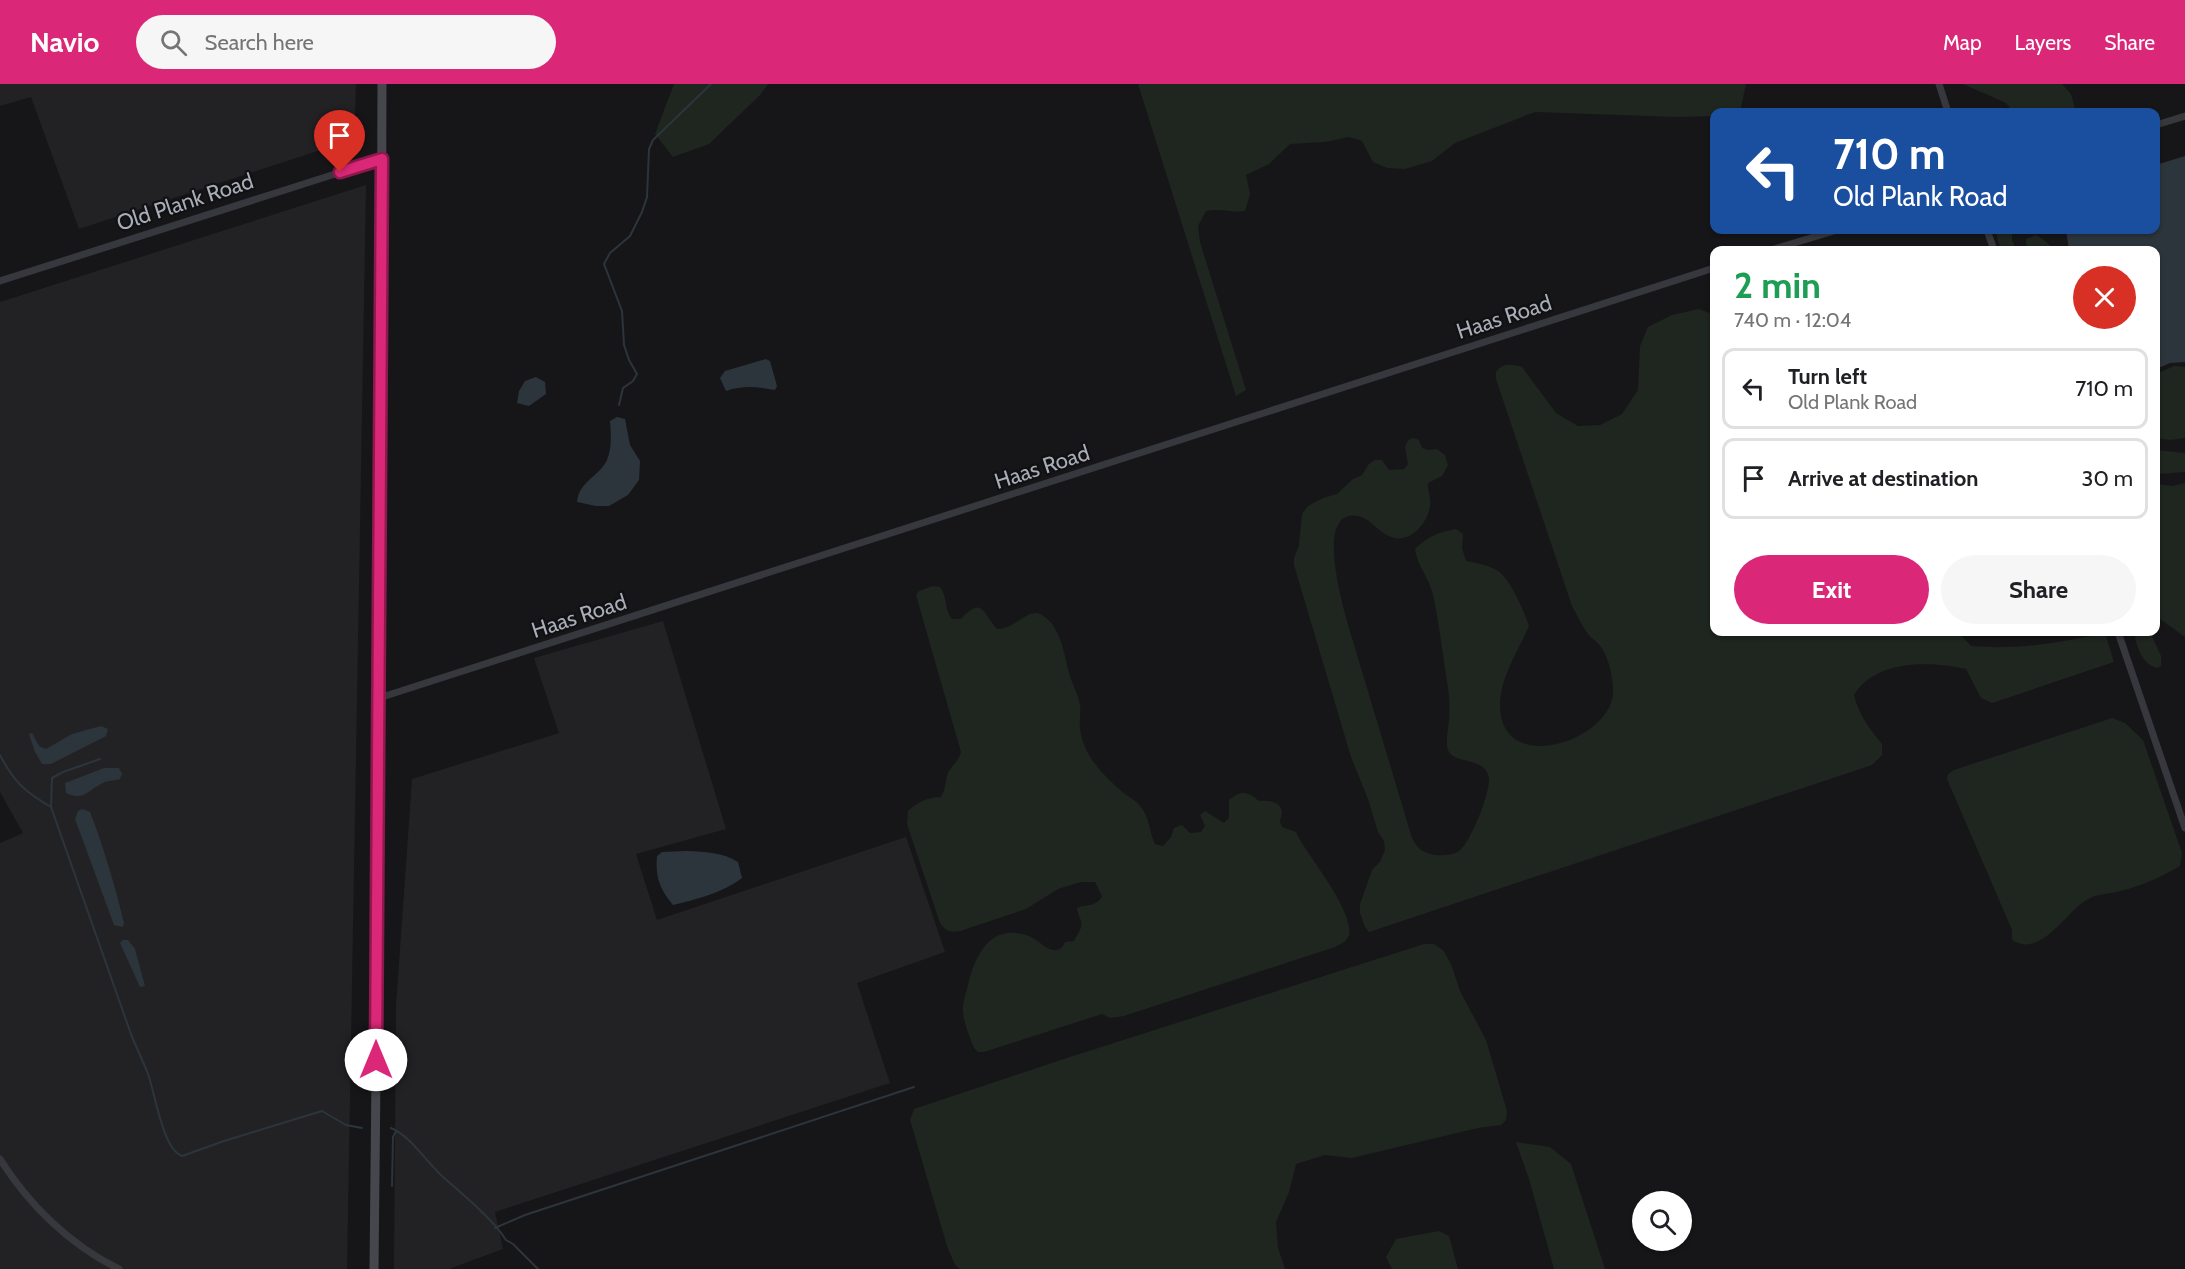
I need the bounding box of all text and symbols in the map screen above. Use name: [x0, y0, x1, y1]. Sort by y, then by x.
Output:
search box: [136, 15, 556, 69]
text: Navio: [30, 25, 100, 59]
icon: search: [157, 26, 190, 59]
text: Search here: [205, 29, 314, 56]
text: Map: [1943, 30, 1982, 55]
text: Layers: [2015, 30, 2071, 55]
text: Share: [2104, 30, 2155, 55]
pin: [314, 110, 365, 172]
icon: arrive: [323, 119, 356, 152]
text: 710 m: [1833, 128, 1946, 180]
icon: left: [1734, 132, 1812, 210]
street label: Old Plank Road: [113, 167, 257, 237]
text: Old Plank Road: [1833, 180, 2007, 213]
text: 2 min: [1734, 263, 1821, 307]
button: close: [2073, 266, 2136, 329]
street label: Haas Road: [1453, 289, 1555, 345]
text: 740 m · 12:04: [1734, 308, 1851, 332]
text: Turn left: [1788, 363, 1867, 390]
icon: left: [1737, 372, 1770, 405]
text: 710 m: [2075, 375, 2133, 402]
text: Old Plank Road: [1788, 390, 1917, 414]
street label: Haas Road: [991, 439, 1093, 495]
icon: arrive: [1737, 462, 1770, 495]
text: Arrive at destination: [1788, 465, 1978, 492]
text: 30 m: [2081, 465, 2133, 492]
button: Exit: [1734, 555, 1929, 624]
button: Share: [1941, 555, 2136, 624]
street label: Haas Road: [528, 588, 630, 644]
position arrow: [344, 1028, 408, 1092]
map controls: [1632, 1191, 1692, 1251]
button: search: [1632, 1191, 1692, 1251]

